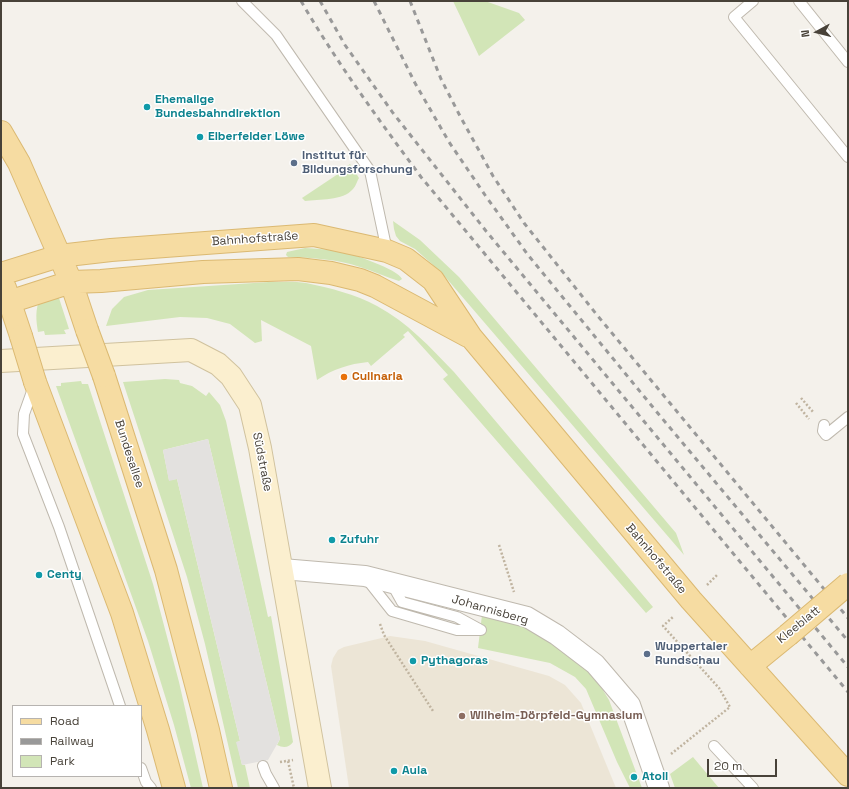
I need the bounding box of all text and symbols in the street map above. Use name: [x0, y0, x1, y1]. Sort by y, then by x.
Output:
north arrow: [797, 12, 837, 52]
text: N: [798, 29, 812, 38]
place label: Ehemalige Bundesbahndirektion: [155, 93, 280, 121]
marker: Ehemalige Bundesbahndirektion: [142, 102, 152, 112]
place label: Elberfelder Löwe: [208, 130, 305, 144]
marker: Elberfelder Löwe: [195, 132, 205, 142]
place label: Institut für Bildungsforschung: [302, 149, 413, 177]
marker: Institut für Bildungsforschung: [289, 158, 299, 168]
street label: Bahnhofstraße: [211, 229, 299, 249]
place label: Culinaria: [352, 370, 403, 384]
marker: Culinaria: [339, 372, 349, 382]
street label: Bundesallee: [111, 418, 147, 490]
street label: Südstraße: [249, 431, 275, 493]
street label: Bahnhofstraße: [623, 521, 689, 597]
place label: Zufuhr: [340, 533, 379, 547]
marker: Zufuhr: [327, 535, 337, 545]
place label: Centy: [47, 568, 82, 582]
marker: Centy: [34, 570, 44, 580]
street label: Johannisberg: [450, 592, 530, 628]
street label: Kleeblatt: [774, 603, 824, 647]
place label: Wuppertaler Rundschau: [655, 640, 727, 668]
marker: Wuppertaler Rundschau: [642, 649, 652, 659]
place label: Pythagoras: [421, 654, 488, 668]
marker: Pythagoras: [408, 656, 418, 666]
legend: [12, 705, 142, 777]
place label: Wilhelm-Dörpfeld-Gymnasium: [470, 709, 643, 723]
marker: Wilhelm-Dörpfeld-Gymnasium: [457, 711, 467, 721]
text: Road: [50, 713, 79, 729]
text: Railway: [50, 733, 94, 749]
scale bar: [709, 751, 779, 777]
text: Park: [50, 753, 75, 769]
text: 20 m: [714, 758, 742, 774]
place label: Aula: [402, 764, 427, 778]
marker: Aula: [389, 766, 399, 776]
place label: Atoll: [642, 770, 668, 784]
marker: Atoll: [629, 772, 639, 782]

